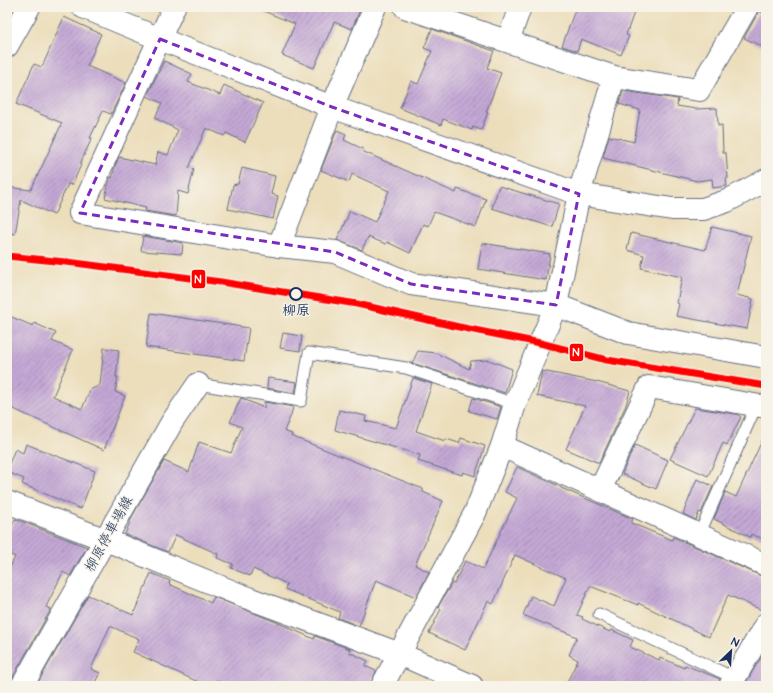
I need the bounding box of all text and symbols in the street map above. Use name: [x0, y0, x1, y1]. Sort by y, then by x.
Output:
line badge: N: [191, 269, 206, 289]
text: N: [195, 272, 202, 287]
marker: 柳原: [289, 287, 303, 301]
place label: 柳原: [282, 301, 310, 321]
line badge: N: [569, 343, 584, 362]
text: N: [573, 345, 580, 360]
street label: 柳原停車場線: [80, 492, 138, 576]
north arrow: [711, 631, 751, 671]
text: N: [729, 634, 741, 651]

